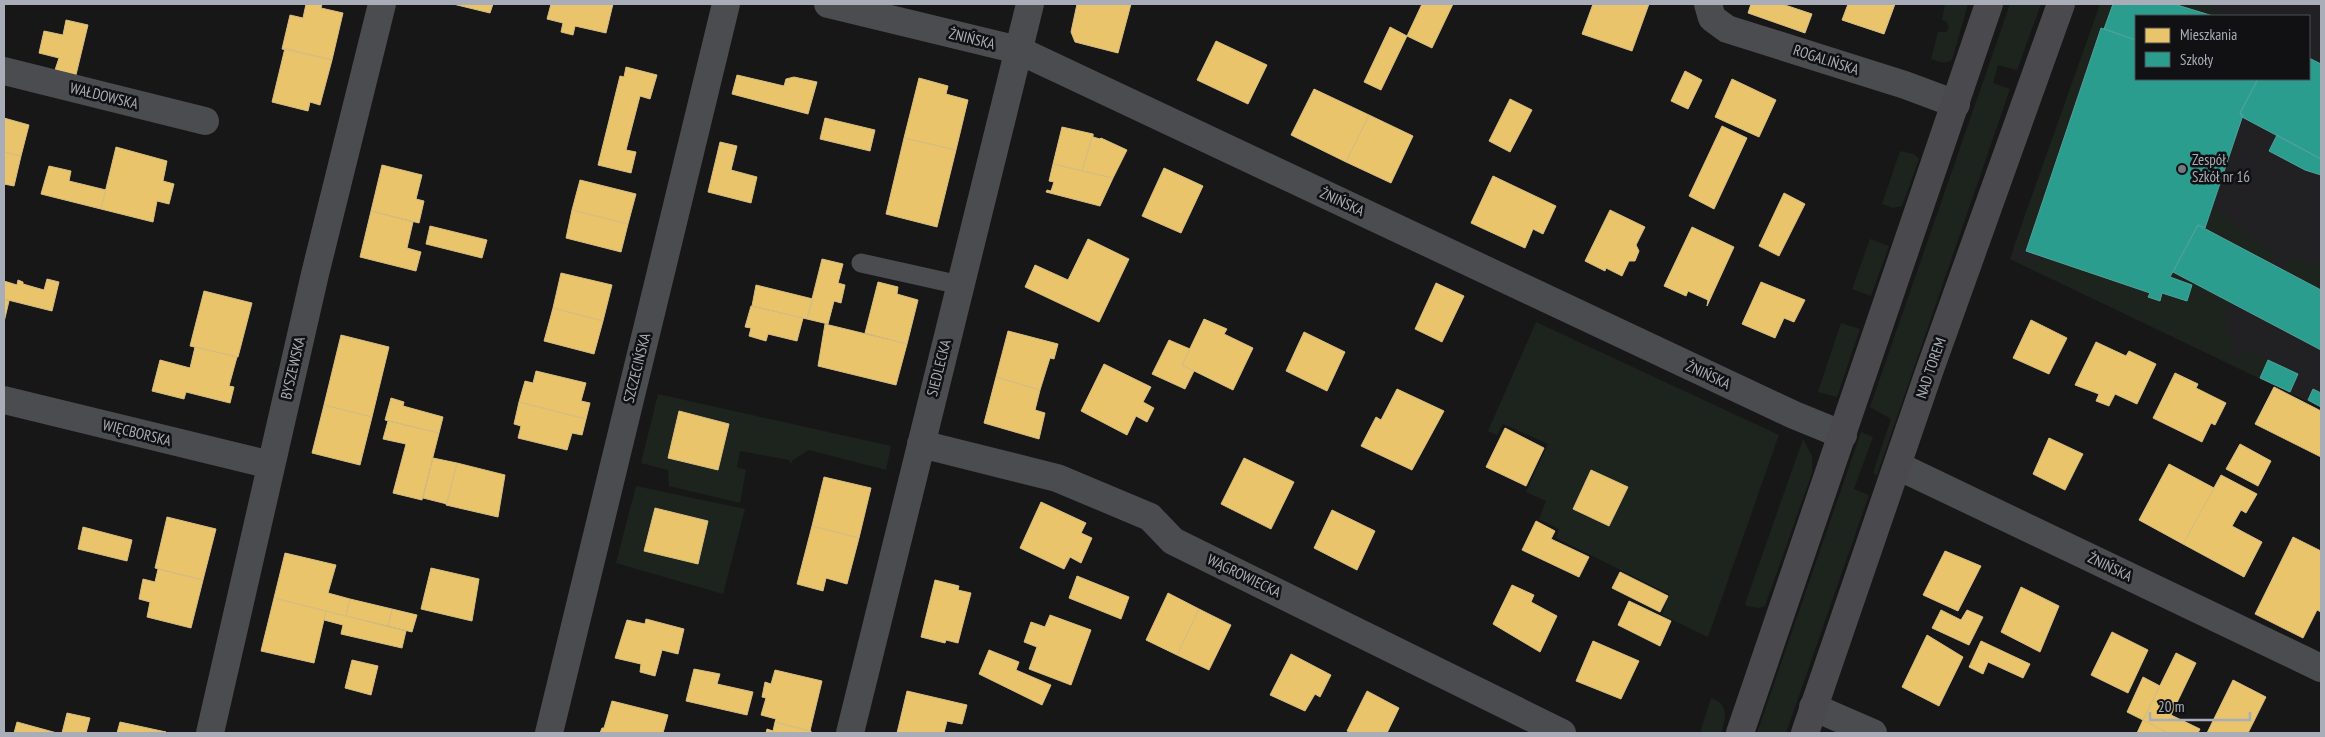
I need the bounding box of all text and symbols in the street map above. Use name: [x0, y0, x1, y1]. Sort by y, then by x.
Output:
legend: [2135, 15, 2310, 80]
street label: ŻNIŃSKA: [947, 24, 998, 54]
text: Mieszkania: [2180, 25, 2237, 44]
street label: ROGALIŃSKA: [1791, 40, 1862, 79]
text: Szkoły: [2180, 50, 2213, 69]
street label: WAŁDOWSKA: [68, 78, 141, 113]
place label: Zespół Szkół nr 16: [2192, 150, 2250, 186]
marker: Zespół Szkół nr 16: [2176, 163, 2188, 175]
street label: ŻNIŃSKA: [1317, 183, 1368, 220]
street label: SZCZECIŃSKA: [619, 330, 655, 405]
street label: BYSZEWSKA: [276, 334, 309, 401]
street label: NAD TOREM: [1911, 335, 1950, 401]
street label: SIEDLECKA: [922, 337, 955, 398]
street label: ŻNIŃSKA: [1683, 356, 1734, 393]
street label: WIĘCBORSKA: [101, 415, 174, 450]
street label: ŻNIŃSKA: [2085, 548, 2136, 586]
street label: WĄGROWIECKA: [1204, 550, 1285, 602]
scale bar: [2150, 690, 2250, 722]
text: 20 m: [2158, 697, 2184, 716]

